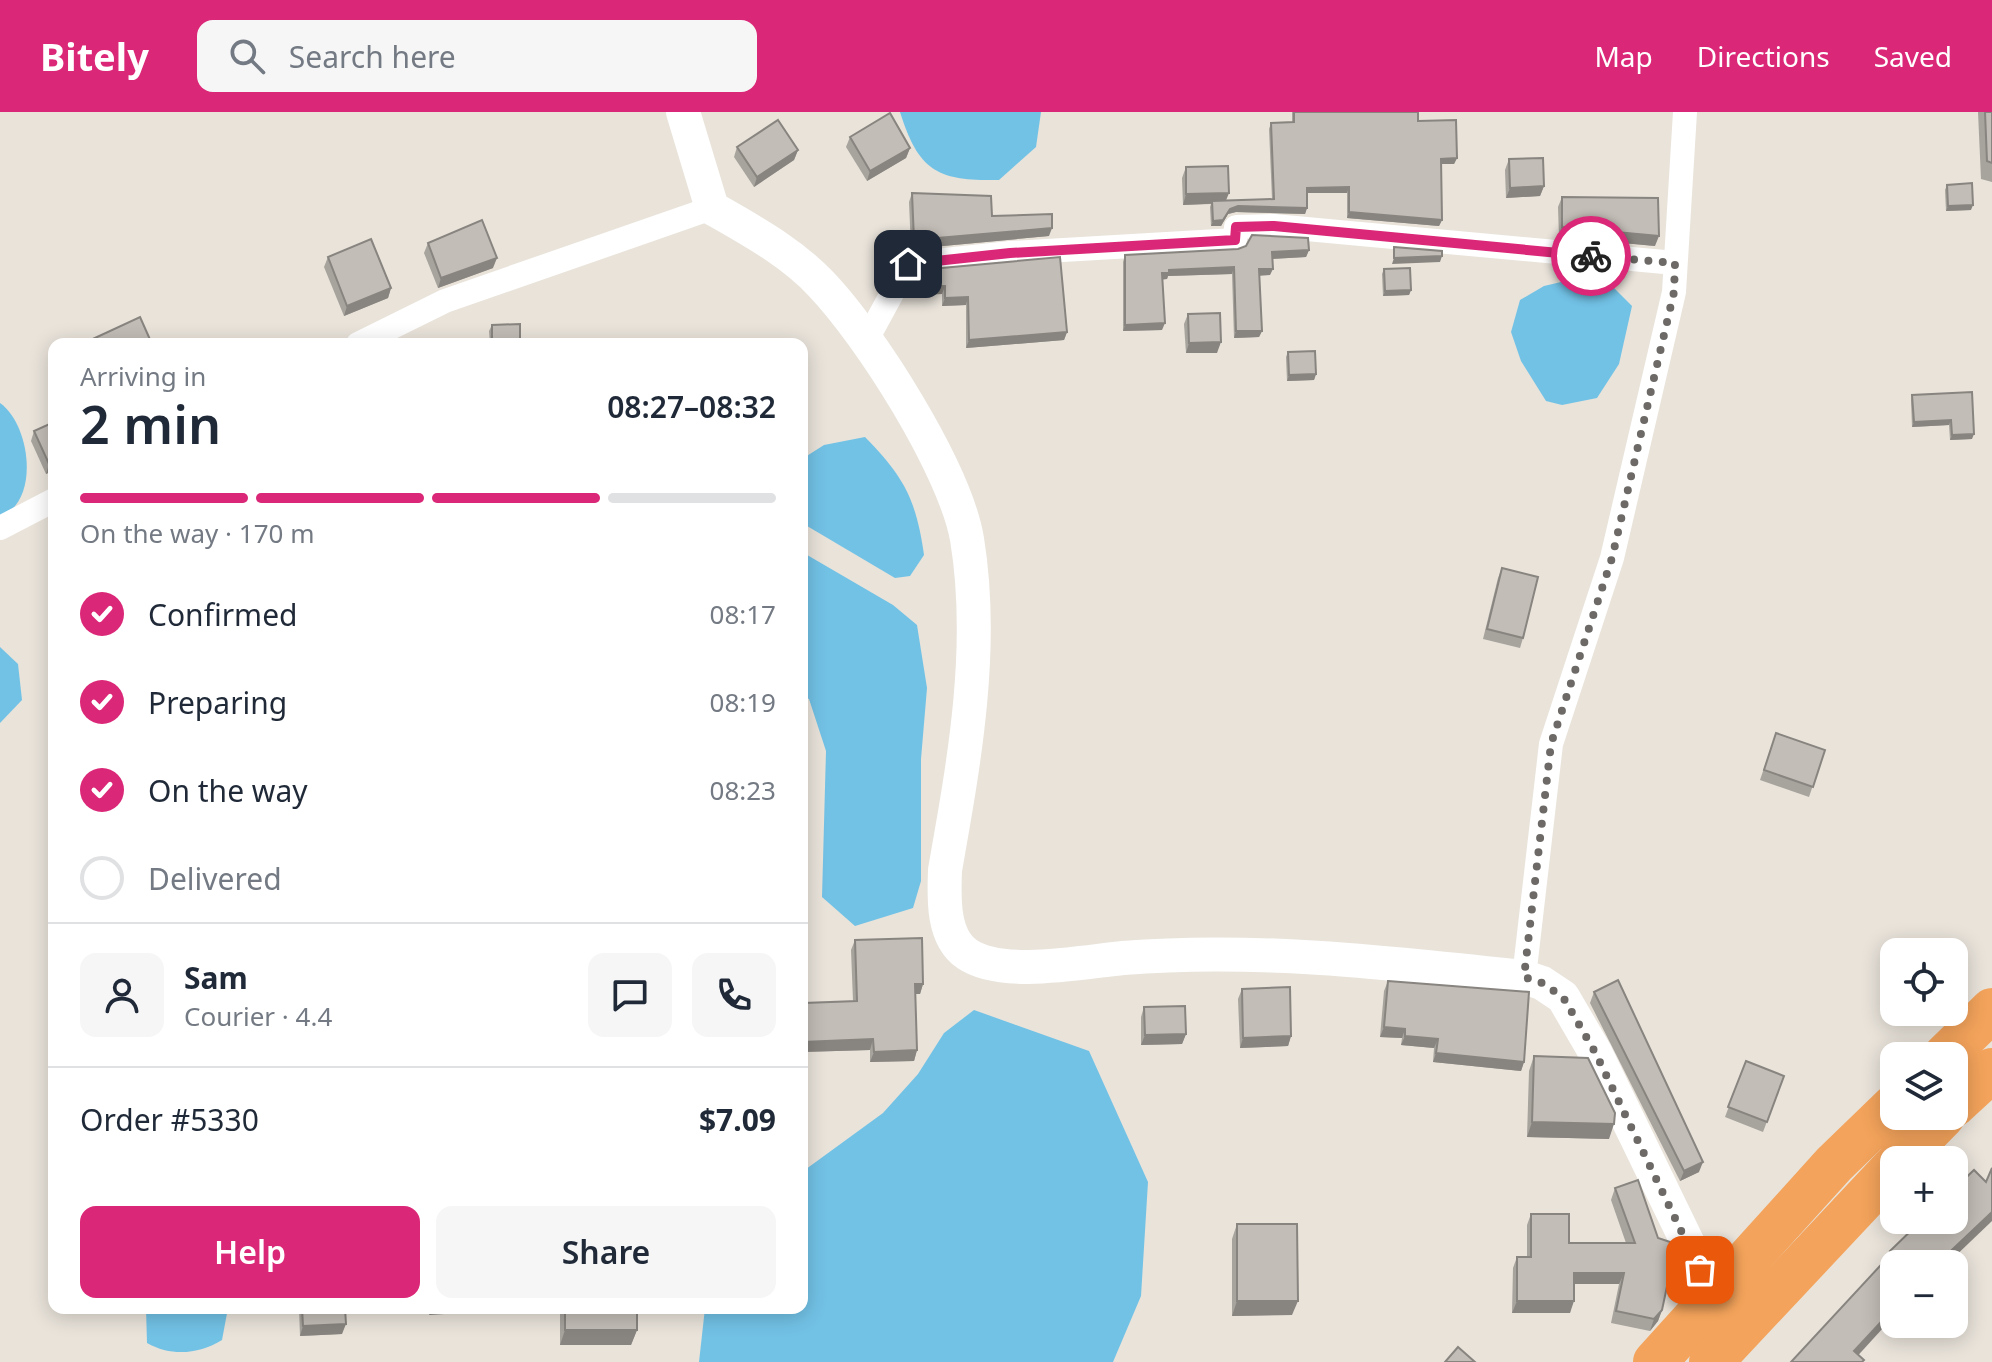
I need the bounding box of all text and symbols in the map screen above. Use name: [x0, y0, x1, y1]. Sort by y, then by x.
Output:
search box: [197, 20, 757, 92]
text: Bitely: [40, 30, 149, 82]
icon: search: [225, 34, 269, 78]
text: Search here: [289, 36, 456, 77]
text: Map: [1594, 37, 1653, 75]
text: Directions: [1697, 37, 1830, 75]
text: Saved: [1874, 37, 1952, 75]
courier: [1551, 216, 1631, 296]
pin: [874, 230, 942, 298]
icon: bike: [1569, 234, 1613, 278]
icon: home: [886, 242, 930, 286]
text: Arriving in: [80, 358, 206, 394]
text: 08:27–08:32: [607, 386, 776, 427]
text: 2 min: [80, 388, 221, 459]
text: On the way · 170 m: [80, 515, 314, 551]
icon: check: [80, 592, 124, 636]
text: Confirmed: [148, 594, 298, 635]
text: 08:17: [710, 596, 776, 632]
icon: check: [80, 680, 124, 724]
text: Preparing: [148, 682, 287, 723]
text: 08:19: [710, 684, 776, 720]
icon: check: [80, 768, 124, 812]
text: On the way: [148, 770, 308, 811]
text: 08:23: [710, 772, 776, 808]
text: Delivered: [148, 858, 282, 899]
map controls: [1880, 938, 1968, 1338]
button: locate: [1880, 938, 1968, 1026]
button: person: [80, 953, 164, 1037]
button: chat: [588, 953, 672, 1037]
button: phone: [692, 953, 776, 1037]
text: Sam: [184, 957, 248, 998]
text: Courier · 4.4: [184, 998, 332, 1034]
button: layers: [1880, 1042, 1968, 1130]
text: Order #5330: [80, 1099, 259, 1140]
text: $7.09: [699, 1099, 776, 1140]
button: +: [1880, 1146, 1968, 1234]
button: Help: [80, 1206, 420, 1298]
button: Share: [436, 1206, 776, 1298]
pin: [1666, 1236, 1734, 1304]
icon: bag: [1678, 1248, 1722, 1292]
button: −: [1880, 1250, 1968, 1338]

